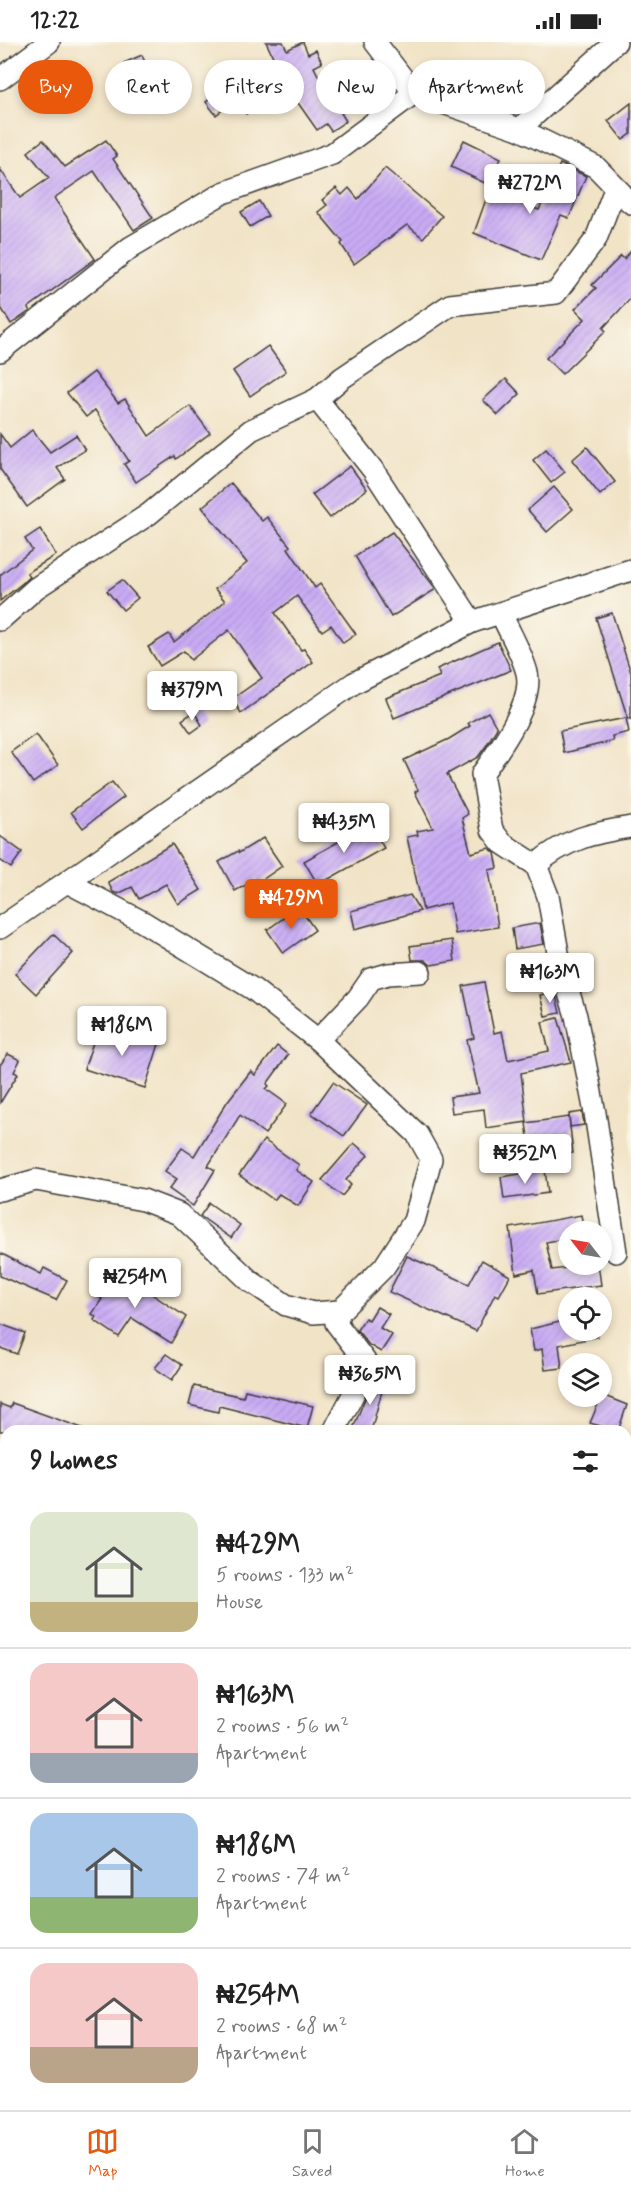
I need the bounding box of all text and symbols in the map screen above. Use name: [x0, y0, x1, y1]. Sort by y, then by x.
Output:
text: 12:22: [30, 7, 80, 35]
chip: Buy: [18, 60, 93, 114]
chip: Rent: [105, 60, 192, 114]
chip: Filters: [204, 60, 304, 114]
chip: New: [316, 60, 396, 114]
chip: Apartment: [408, 60, 545, 114]
pin: ₦272M: [488, 164, 572, 215]
text: ₦272M: [498, 170, 562, 197]
pin: ₦379M: [150, 671, 234, 722]
text: ₦379M: [161, 677, 223, 704]
pin: ₦435M: [302, 803, 386, 854]
text: ₦435M: [312, 809, 376, 836]
pin: ₦429M: [249, 879, 333, 930]
text: ₦429M: [259, 885, 323, 912]
pin: ₦163M: [508, 953, 592, 1004]
text: ₦163M: [520, 959, 580, 986]
pin: ₦186M: [80, 1006, 164, 1057]
text: ₦186M: [91, 1012, 153, 1039]
pin: ₦352M: [483, 1134, 567, 1185]
text: ₦352M: [493, 1140, 557, 1167]
north arrow: [558, 1221, 612, 1275]
map controls: [558, 1221, 612, 1407]
pin: ₦254M: [93, 1258, 177, 1309]
text: ₦254M: [103, 1264, 167, 1291]
button: locate: [558, 1287, 612, 1341]
button: layers: [558, 1353, 612, 1407]
pin: ₦365M: [328, 1355, 412, 1406]
text: ₦365M: [338, 1361, 402, 1388]
text: 9 homes: [30, 1444, 118, 1478]
icon: filters: [569, 1445, 602, 1478]
text: ₦429M: [216, 1528, 300, 1562]
icon: home: [78, 1536, 150, 1608]
text: 5 rooms · 133 m²: [216, 1562, 354, 1589]
text: House: [216, 1589, 263, 1616]
text: ₦163M: [216, 1679, 294, 1713]
icon: home: [78, 1687, 150, 1759]
text: 2 rooms · 56 m²: [216, 1713, 349, 1740]
text: Apartment: [216, 1740, 307, 1767]
text: ₦186M: [216, 1829, 296, 1863]
icon: home: [78, 1837, 150, 1909]
text: 2 rooms · 74 m²: [216, 1863, 350, 1890]
text: Apartment: [216, 1890, 307, 1917]
text: ₦254M: [216, 1979, 300, 2013]
icon: home: [78, 1987, 150, 2059]
text: 2 rooms · 68 m²: [216, 2013, 347, 2040]
text: Apartment: [216, 2040, 307, 2067]
tab: Map: [86, 2125, 119, 2182]
tab: Saved: [292, 2125, 332, 2182]
tab: Home: [505, 2125, 545, 2182]

